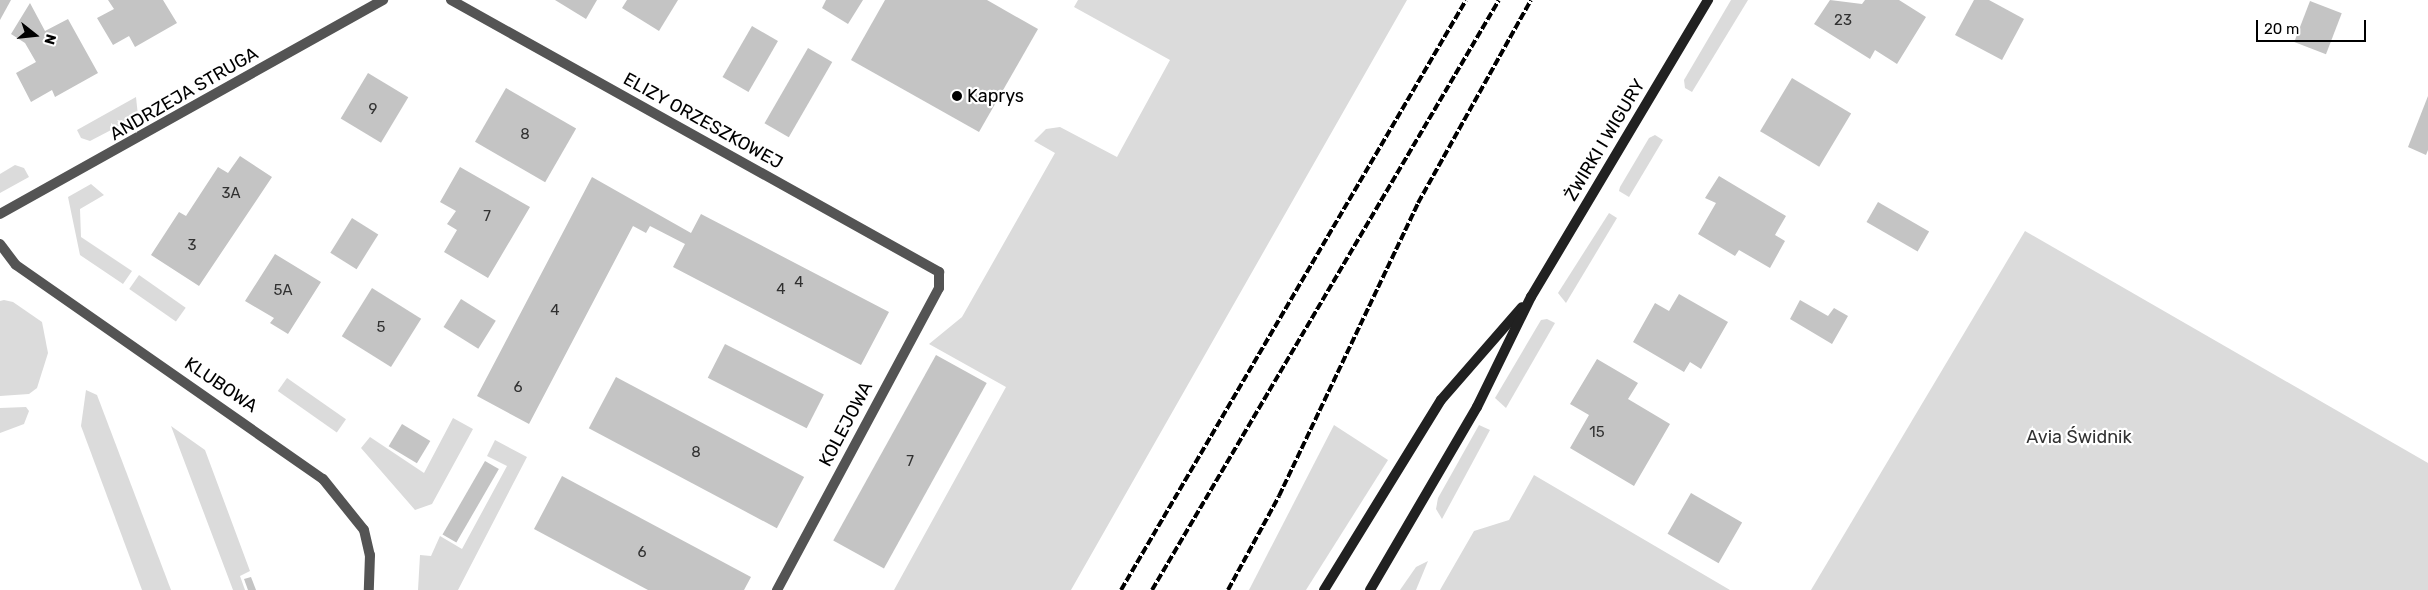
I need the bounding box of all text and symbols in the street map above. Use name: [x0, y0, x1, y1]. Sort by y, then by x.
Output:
north arrow: [10, 10, 60, 60]
scale bar: [2258, 10, 2368, 42]
house number: 23: [1834, 12, 1852, 30]
text: 20 m: [2264, 20, 2299, 38]
text: N: [40, 32, 59, 46]
street label: ANDRZEJA STRUGA: [106, 43, 262, 145]
street label: ELIZY ORZESZKOWEJ: [619, 68, 787, 174]
street label: ŻWIRKI I WIGURY: [1560, 75, 1650, 205]
place label: Kaprys: [967, 85, 1024, 107]
marker: Kaprys: [951, 90, 963, 102]
house number: 9: [369, 101, 377, 119]
house number: 8: [520, 126, 530, 144]
house number: 3A: [221, 185, 241, 203]
house number: 7: [483, 208, 491, 226]
house number: 3: [187, 237, 197, 255]
house number: 4: [794, 274, 804, 292]
house number: 4: [776, 281, 786, 299]
house number: 5A: [274, 282, 292, 300]
house number: 4: [550, 302, 560, 320]
house number: 5: [377, 319, 385, 337]
street label: KLUBOWA: [180, 353, 262, 417]
street label: KOLEJOWA: [815, 378, 877, 470]
house number: 6: [513, 379, 523, 397]
house number: 15: [1589, 424, 1605, 442]
park label: Avia Świdnik: [2026, 426, 2132, 448]
house number: 8: [691, 444, 701, 462]
house number: 7: [906, 453, 914, 471]
house number: 6: [637, 544, 647, 562]

